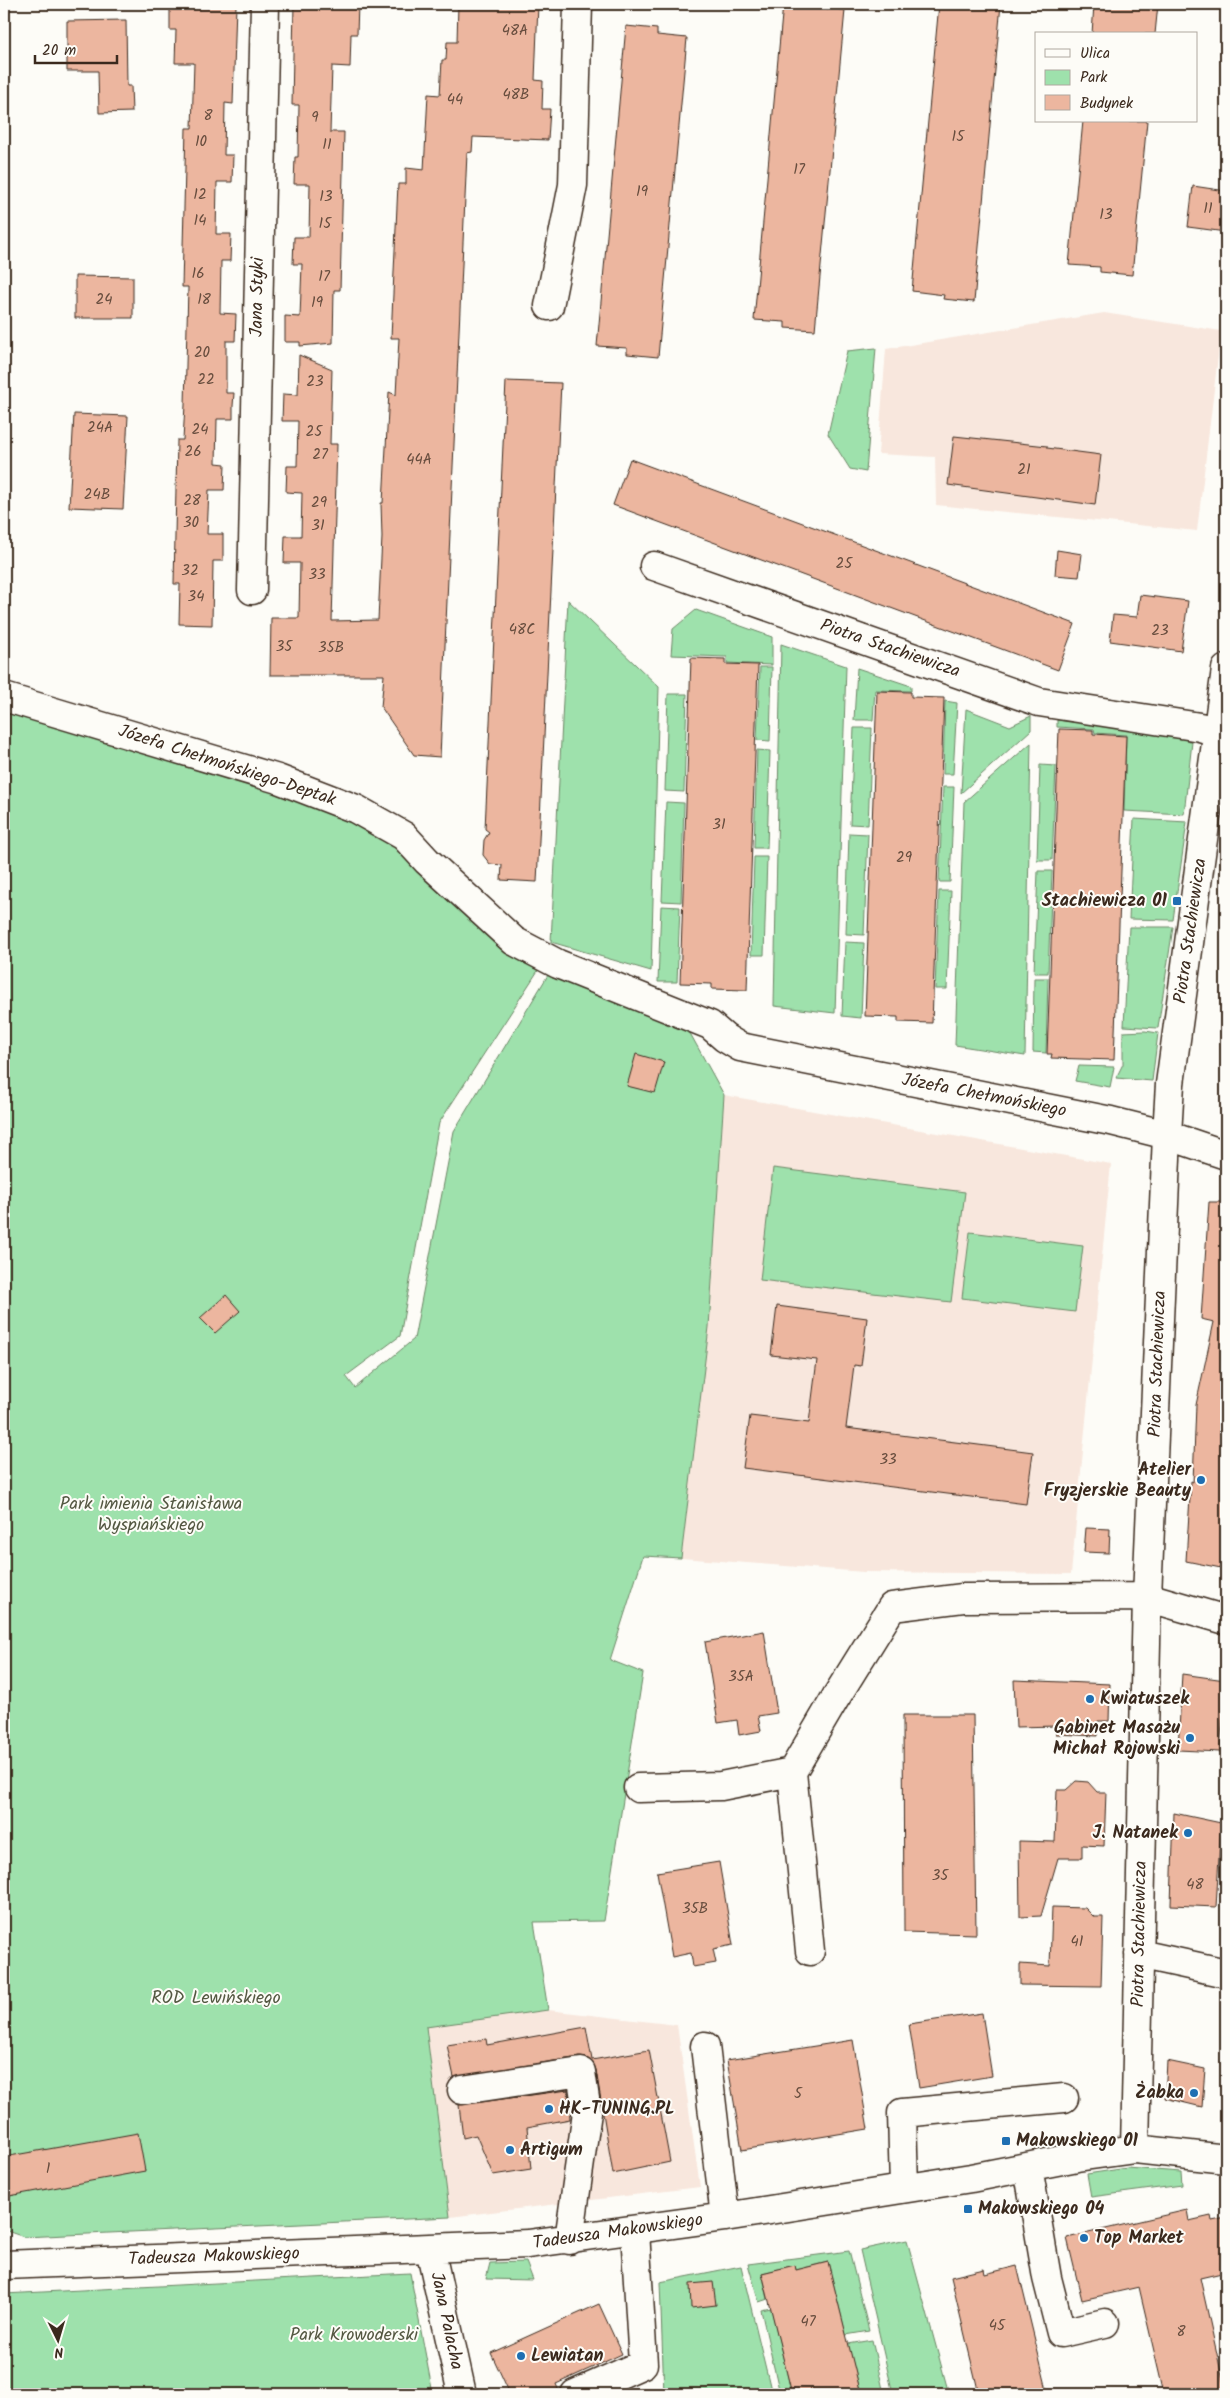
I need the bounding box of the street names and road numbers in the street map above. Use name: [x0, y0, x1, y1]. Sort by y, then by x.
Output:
street label: Jana Styki: [243, 256, 273, 337]
street label: Piotra Stachiewicza: [816, 611, 964, 687]
street label: Józefa Chełmońskiego-Deptak: [114, 717, 340, 815]
street label: Piotra Stachiewicza: [1166, 856, 1216, 1006]
street label: Józefa Chełmońskiego: [899, 1066, 1069, 1126]
street label: Piotra Stachiewicza: [1141, 1290, 1175, 1438]
street label: Piotra Stachiewicza: [1124, 1860, 1156, 2008]
street label: Tadeusza Makowskiego: [531, 2206, 705, 2258]
street label: Tadeusza Makowskiego: [128, 2240, 300, 2274]
street label: Jana Palacha: [421, 2269, 471, 2373]

